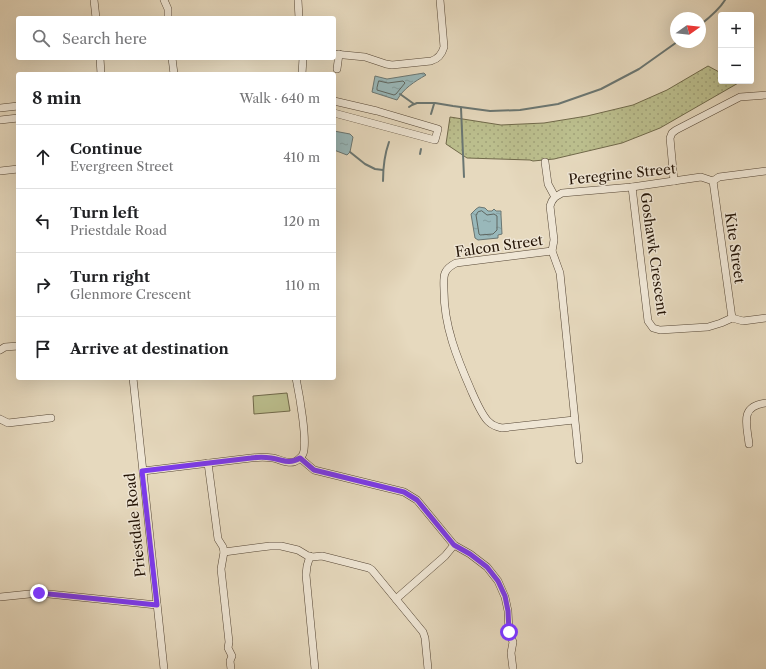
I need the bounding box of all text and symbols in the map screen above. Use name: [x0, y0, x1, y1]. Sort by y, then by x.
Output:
north arrow: [670, 12, 706, 48]
map controls: [718, 12, 754, 84]
button: +: [718, 12, 754, 48]
search box: [16, 16, 336, 60]
icon: search: [30, 27, 52, 49]
text: Search here: [62, 29, 147, 48]
button: −: [718, 48, 754, 84]
text: 8 min: [32, 88, 81, 108]
text: Walk · 640 m: [239, 90, 320, 106]
text: Continue: [70, 139, 142, 158]
icon: ahead: [32, 146, 54, 168]
text: 410 m: [283, 149, 320, 165]
text: Evergreen Street: [70, 158, 173, 174]
street label: Peregrine Street: [567, 159, 677, 189]
street label: Goshawk Crescent: [636, 191, 672, 317]
text: Turn left: [70, 203, 139, 222]
icon: left: [32, 210, 54, 232]
street label: Kite Street: [721, 211, 749, 285]
text: 120 m: [283, 213, 320, 229]
text: Priestdale Road: [70, 222, 167, 238]
street label: Falcon Street: [454, 231, 544, 261]
text: Turn right: [70, 267, 150, 286]
icon: right: [32, 274, 54, 296]
text: 110 m: [285, 277, 320, 293]
text: Glenmore Crescent: [70, 286, 191, 302]
icon: arrive: [32, 338, 54, 360]
text: Arrive at destination: [70, 339, 229, 358]
street label: Priestdale Road: [121, 472, 149, 578]
route end: [30, 584, 48, 602]
route start: [500, 623, 518, 641]

